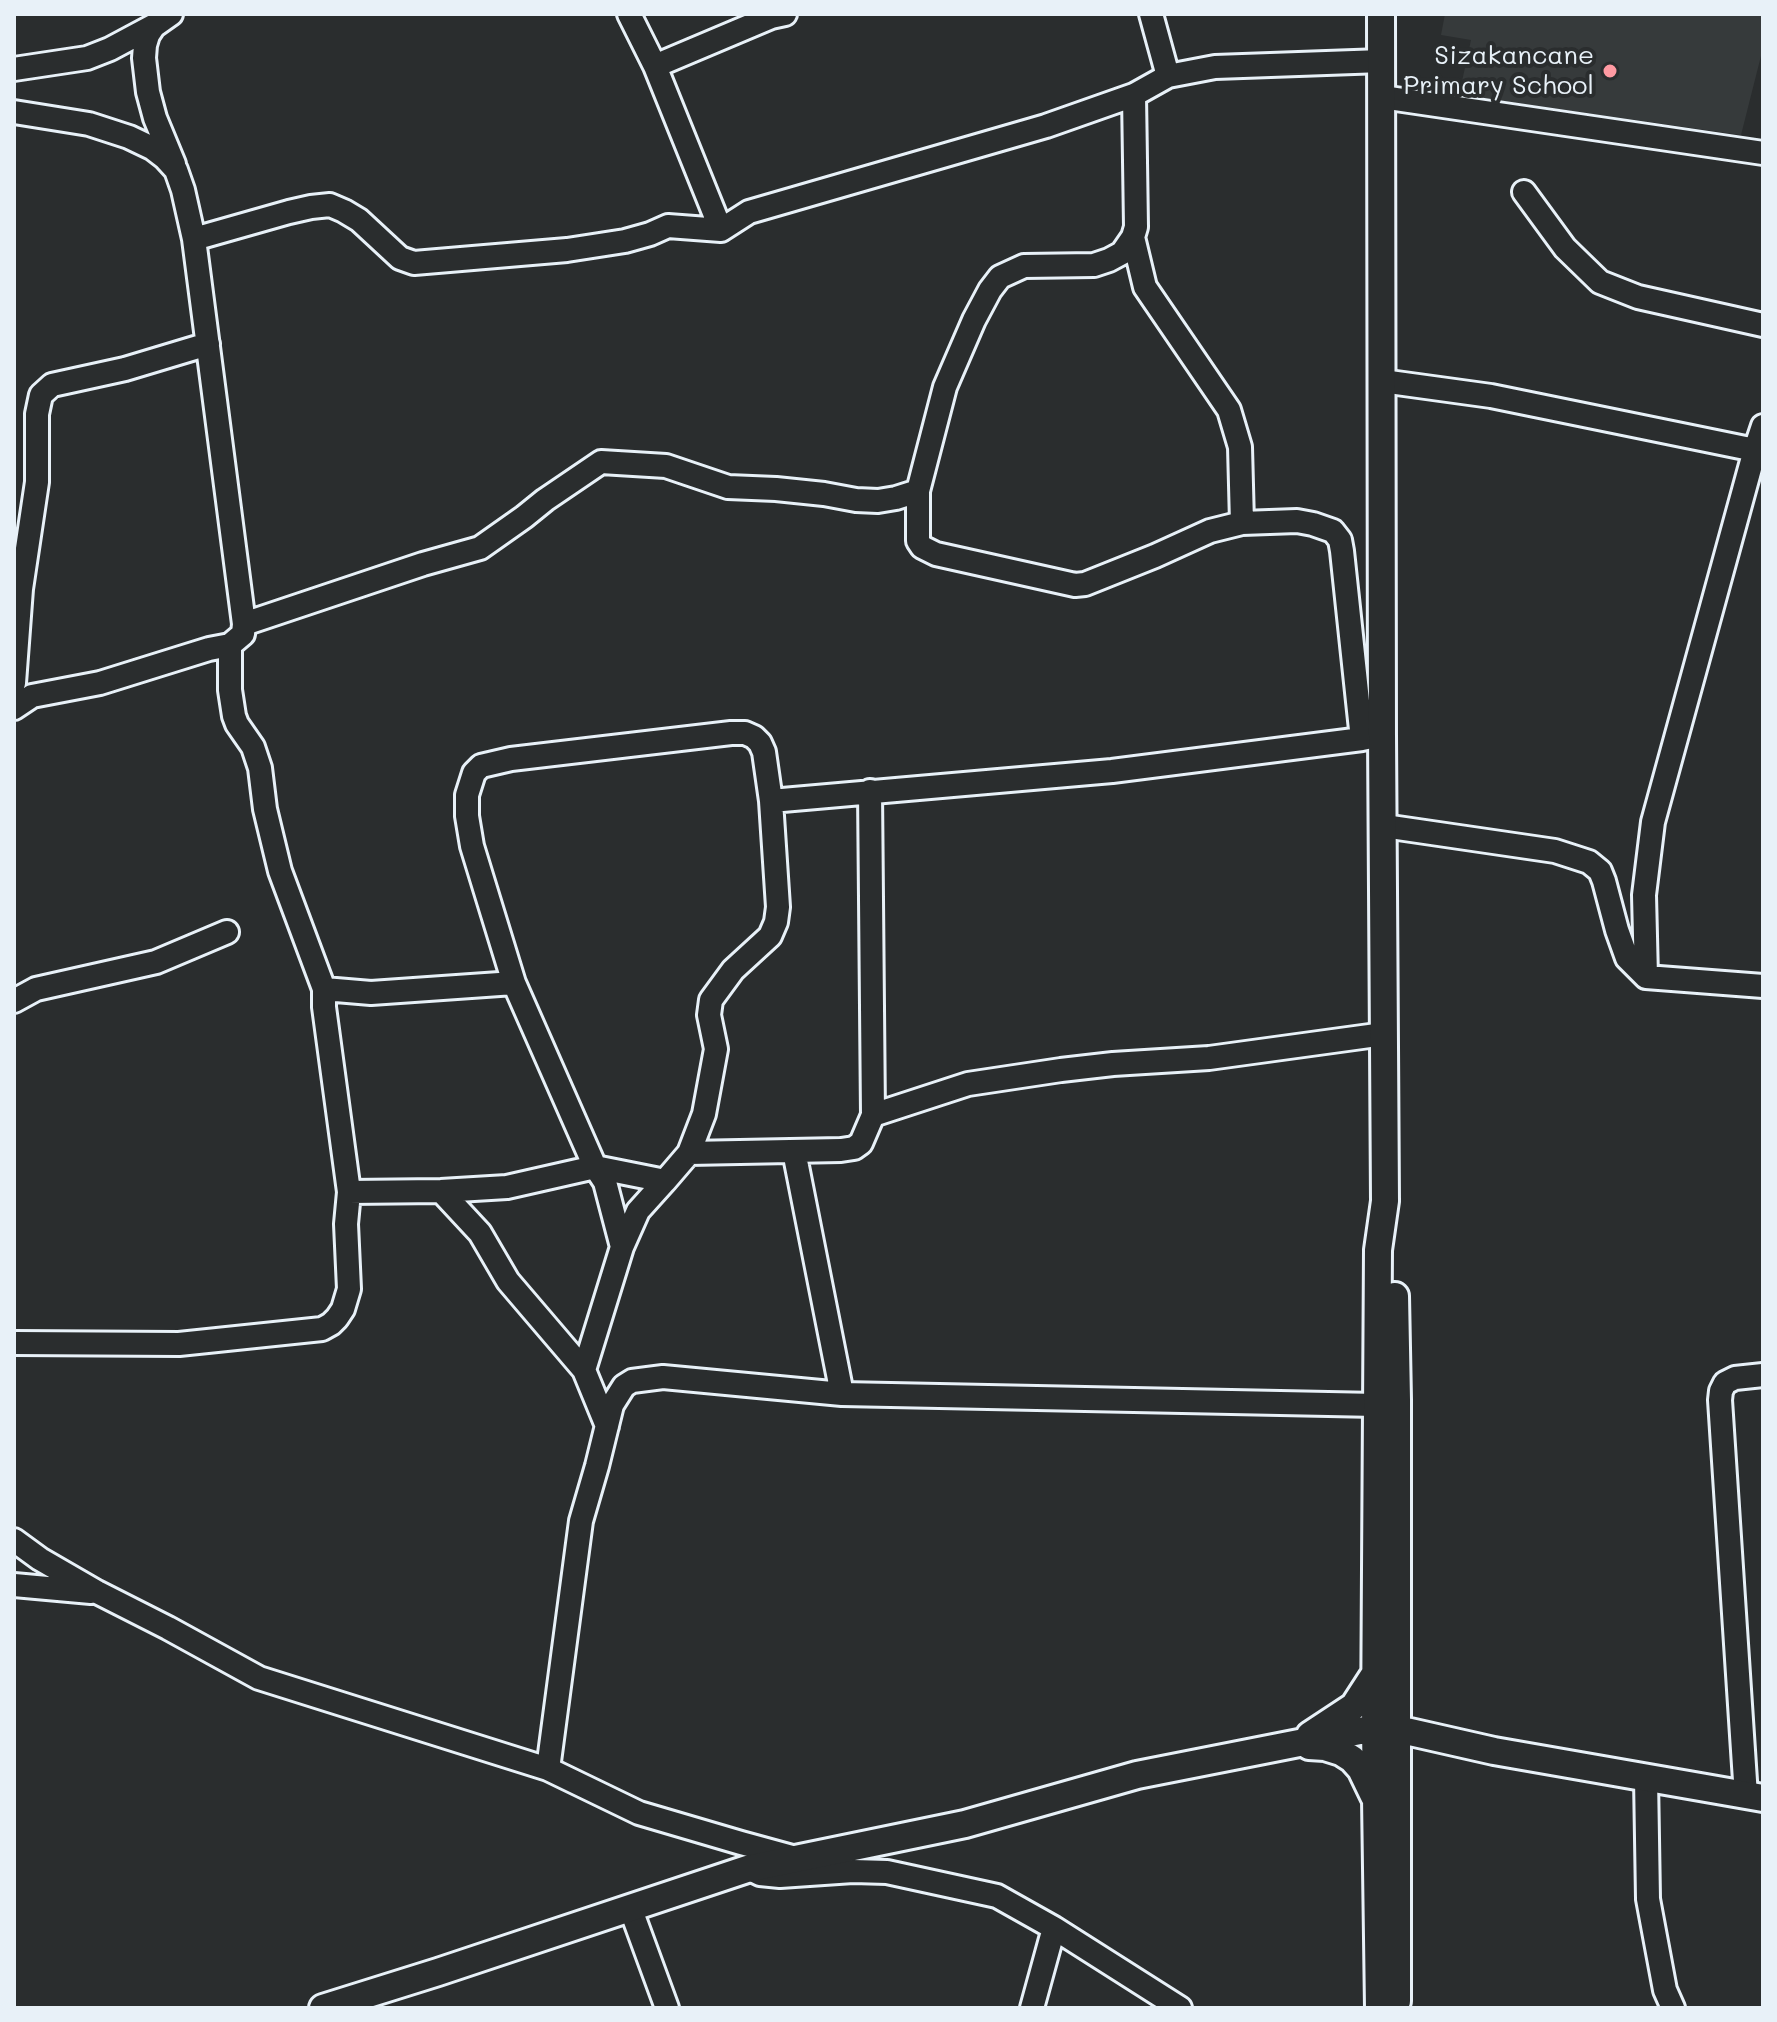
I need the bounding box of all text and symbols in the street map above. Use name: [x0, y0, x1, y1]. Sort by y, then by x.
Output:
place label: Sizakancane Primary School: [1403, 40, 1594, 102]
marker: Sizakancane Primary School: [1601, 62, 1619, 80]

